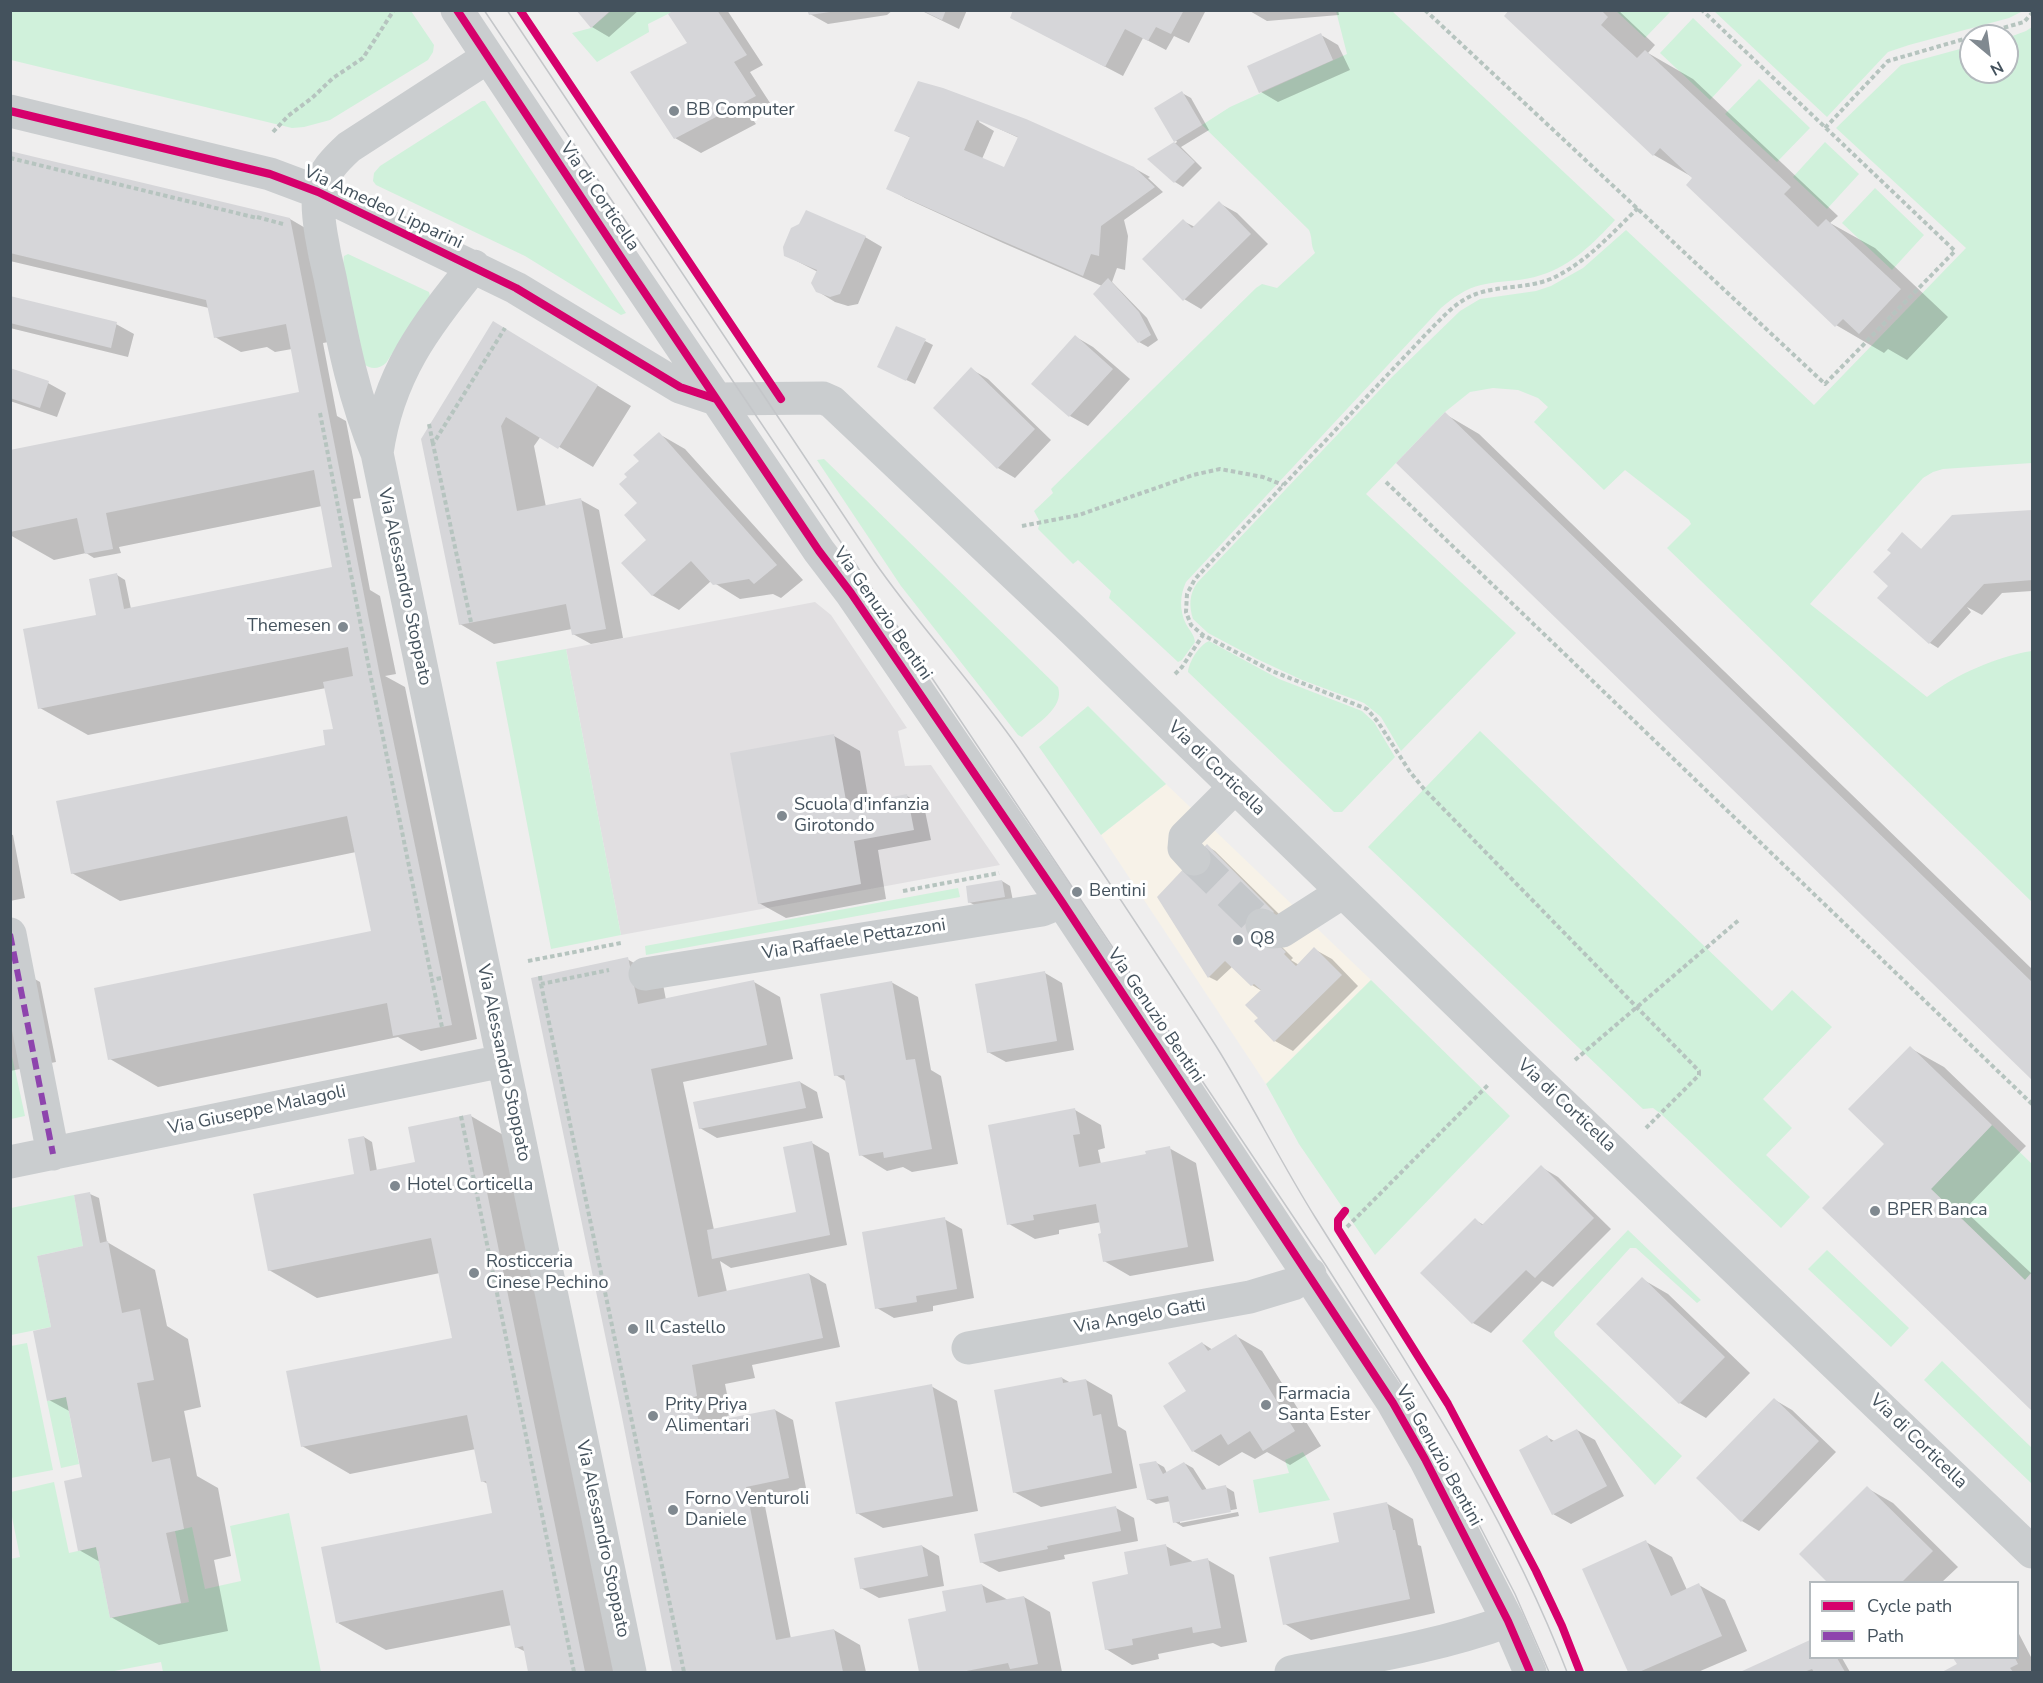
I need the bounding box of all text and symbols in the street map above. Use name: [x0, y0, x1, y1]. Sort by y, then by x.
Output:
north arrow: [1959, 24, 2019, 84]
text: N: [1986, 55, 2007, 81]
place label: BB Computer: [686, 100, 795, 122]
marker: BB Computer: [667, 104, 681, 118]
street label: Via di Corticella: [555, 138, 643, 256]
street label: Via Amedeo Lipparini: [300, 162, 466, 254]
street label: Via Alessandro Stoppato: [373, 486, 435, 688]
street label: Via Genuzio Bentini: [828, 543, 936, 685]
place label: Themesen: [247, 616, 331, 638]
marker: Themesen: [336, 620, 350, 634]
street label: Via di Corticella: [1163, 717, 1269, 821]
place label: Scuola d'infanzia Girotondo: [794, 795, 930, 838]
marker: Scuola d'infanzia Girotondo: [775, 809, 789, 823]
place label: Bentini: [1089, 881, 1146, 903]
marker: Bentini: [1070, 885, 1084, 899]
street label: Via Raffaele Pettazzoni: [761, 915, 947, 965]
place label: Q8: [1250, 929, 1275, 951]
marker: Q8: [1231, 933, 1245, 947]
street label: Via Genuzio Bentini: [1102, 945, 1208, 1087]
street label: Via Alessandro Stoppato: [472, 962, 534, 1164]
street label: Via di Corticella: [1512, 1055, 1620, 1157]
street label: Via Giuseppe Malagoli: [166, 1082, 348, 1140]
place label: Hotel Corticella: [407, 1175, 533, 1197]
marker: Hotel Corticella: [388, 1179, 402, 1193]
place label: BPER Banca: [1887, 1200, 1987, 1222]
marker: BPER Banca: [1868, 1204, 1882, 1218]
place label: Rosticceria Cinese Pechino: [486, 1252, 608, 1294]
marker: Rosticceria Cinese Pechino: [467, 1266, 481, 1280]
street label: Via Angelo Gatti: [1073, 1295, 1207, 1339]
place label: Il Castello: [645, 1318, 726, 1340]
marker: Il Castello: [626, 1322, 640, 1336]
street label: Via Genuzio Bentini: [1390, 1382, 1486, 1530]
place label: Farmacia Santa Ester: [1278, 1384, 1370, 1426]
street label: Via di Corticella: [1865, 1390, 1971, 1494]
place label: Prity Priya Alimentari: [665, 1395, 749, 1438]
marker: Farmacia Santa Ester: [1259, 1398, 1273, 1412]
marker: Prity Priya Alimentari: [646, 1409, 660, 1423]
street label: Via Alessandro Stoppato: [571, 1438, 633, 1640]
place label: Forno Venturoli Daniele: [685, 1489, 809, 1532]
marker: Forno Venturoli Daniele: [666, 1503, 680, 1517]
legend: [1809, 1581, 2019, 1659]
text: Cycle path: [1867, 1594, 1952, 1618]
text: Path: [1867, 1624, 1904, 1648]

